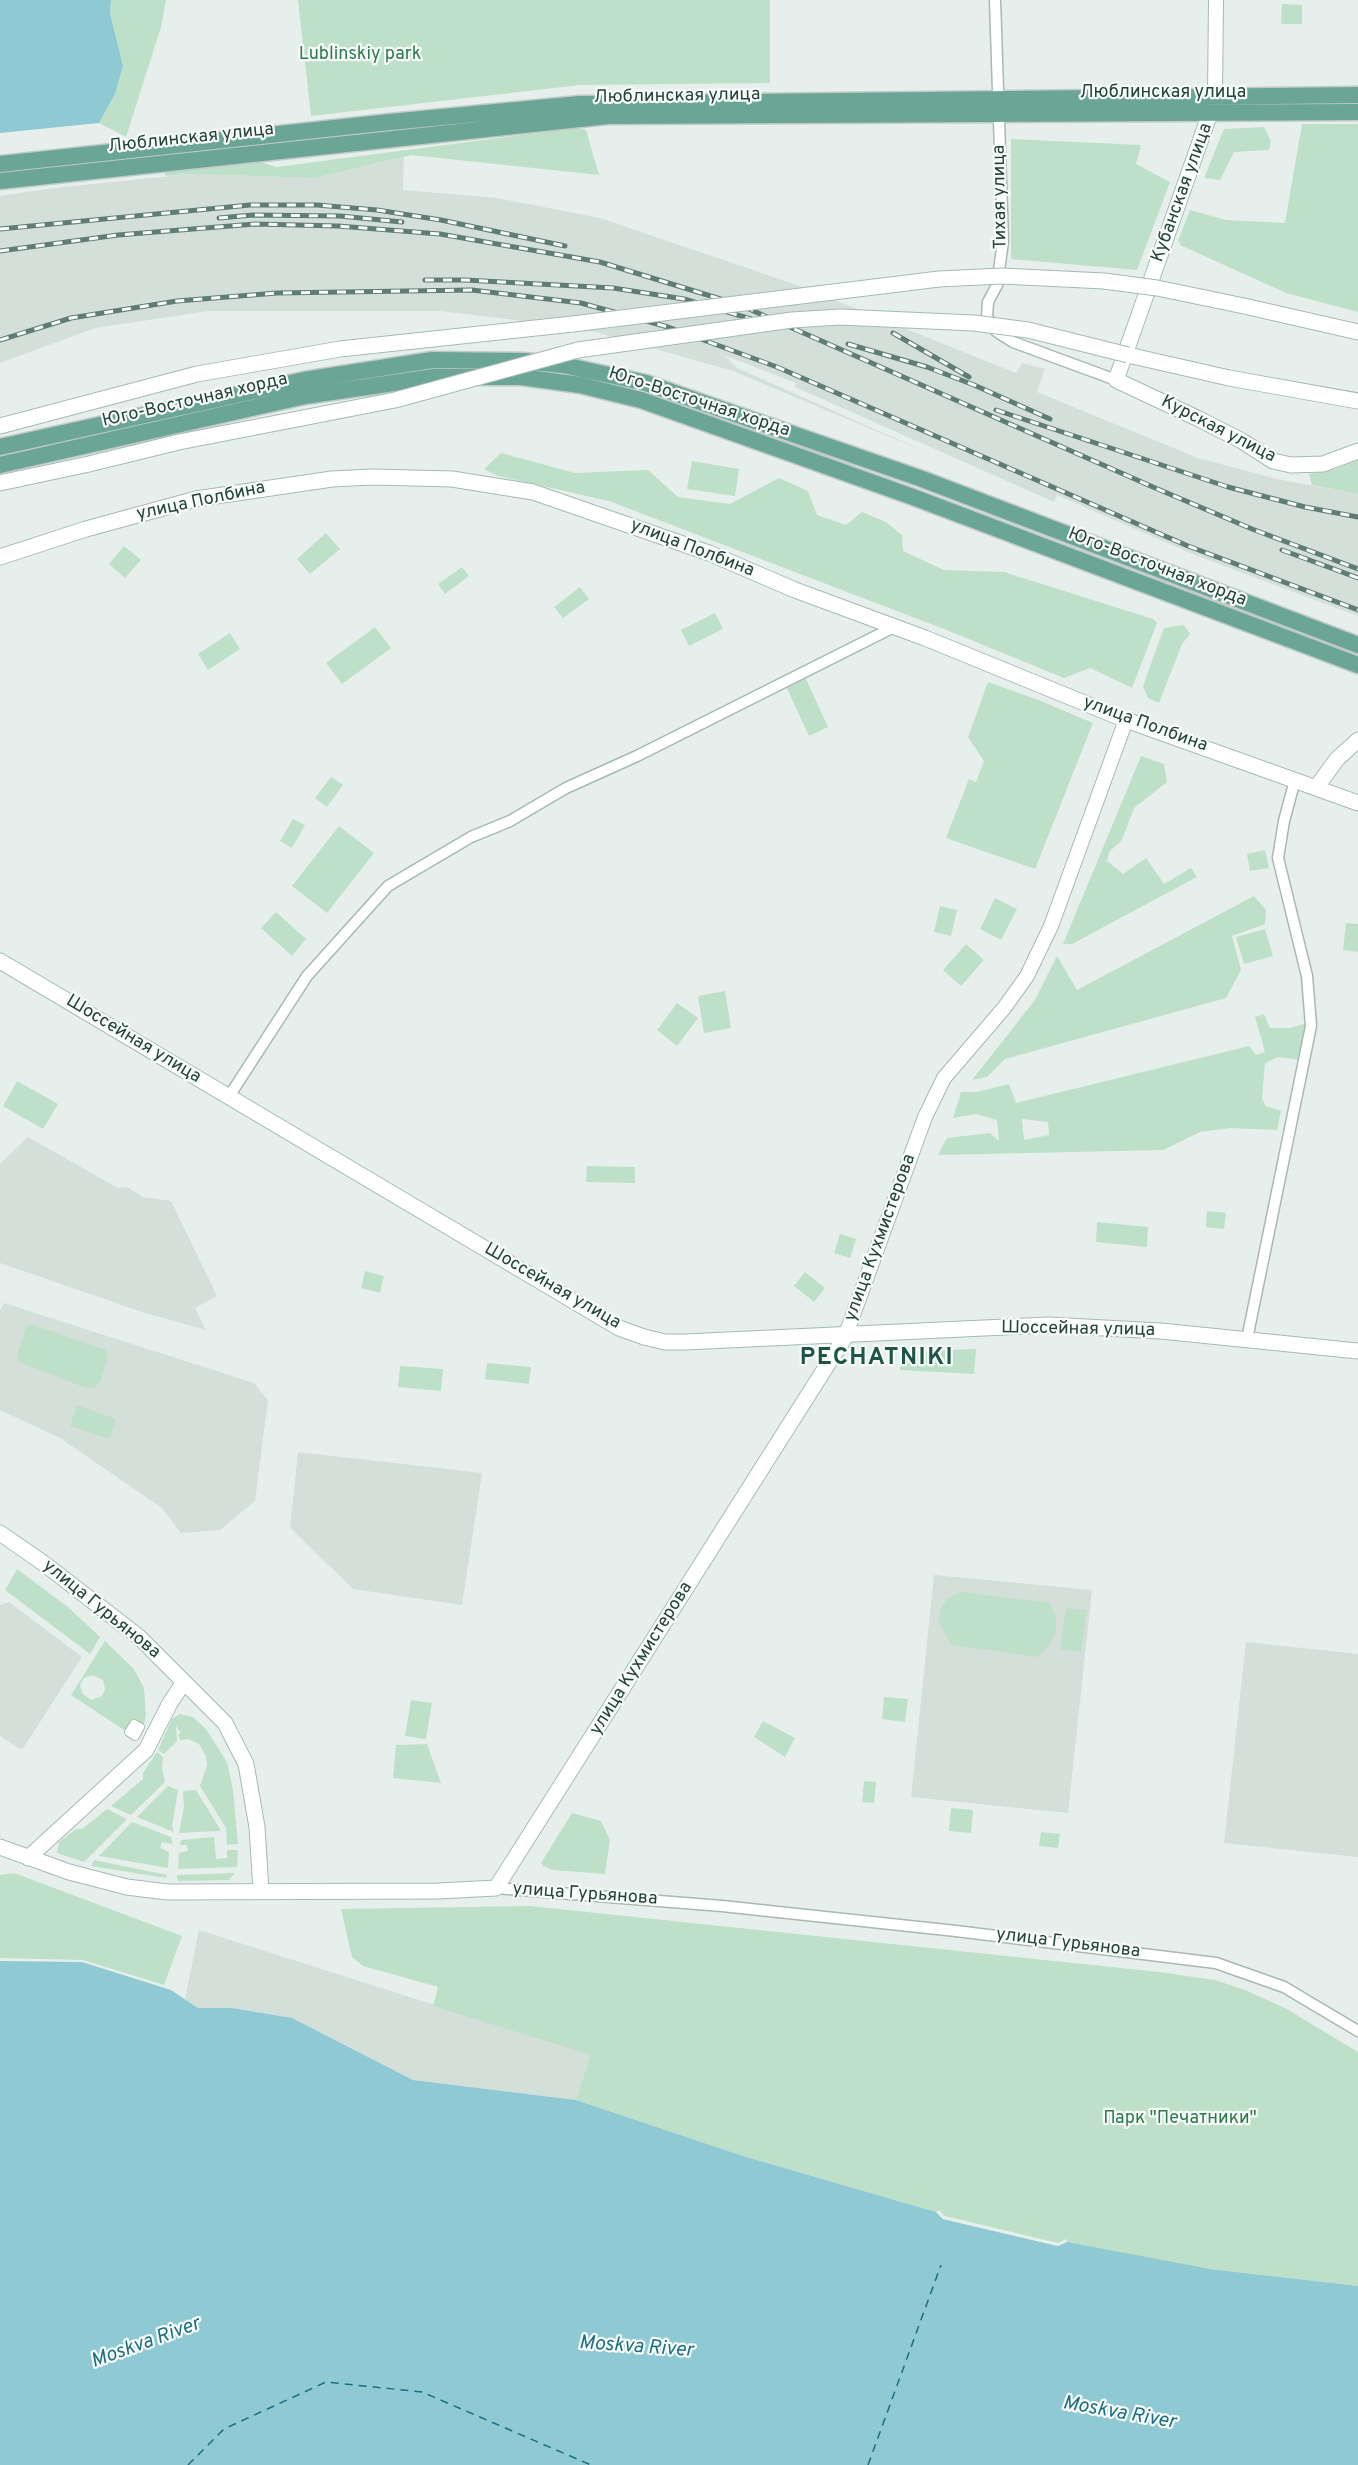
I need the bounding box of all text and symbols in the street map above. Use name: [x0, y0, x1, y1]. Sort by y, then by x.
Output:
park label: Lublinskiy park: [299, 44, 421, 66]
street label: Люблинская улица: [1080, 82, 1246, 104]
street label: Люблинская улица: [593, 85, 761, 109]
street label: Люблинская улица: [107, 120, 275, 158]
street label: Кубанская улица: [1148, 121, 1218, 265]
street label: Тихая улица: [989, 145, 1013, 249]
street label: Юго-Восточная хорда: [606, 363, 792, 443]
street label: Юго-Восточная хорда: [100, 369, 290, 433]
street label: Курская улица: [1157, 392, 1279, 468]
street label: улица Полбина: [135, 478, 267, 526]
street label: улица Полбина: [627, 515, 757, 583]
street label: Юго-Восточная хорда: [1065, 524, 1249, 612]
street label: улица Полбина: [1080, 692, 1210, 758]
street label: Шоссейная улица: [61, 991, 205, 1089]
street label: улица Кухмистерова: [841, 1151, 921, 1325]
street label: Шоссейная улица: [480, 1239, 624, 1335]
street label: Шоссейная улица: [1001, 1318, 1155, 1342]
district label: PECHATNIKI: [800, 1345, 954, 1373]
street label: улица Гурьянова: [38, 1556, 164, 1664]
street label: улица Кухмистерова: [586, 1578, 698, 1740]
street label: улица Гурьянова: [512, 1879, 658, 1911]
street label: улица Гурьянова: [995, 1924, 1141, 1964]
park label: Парк "Печатники": [1103, 2108, 1257, 2130]
water label: Moskva River: [88, 2313, 204, 2375]
water label: Moskva River: [578, 2332, 694, 2364]
water label: Moskva River: [1060, 2392, 1178, 2436]

